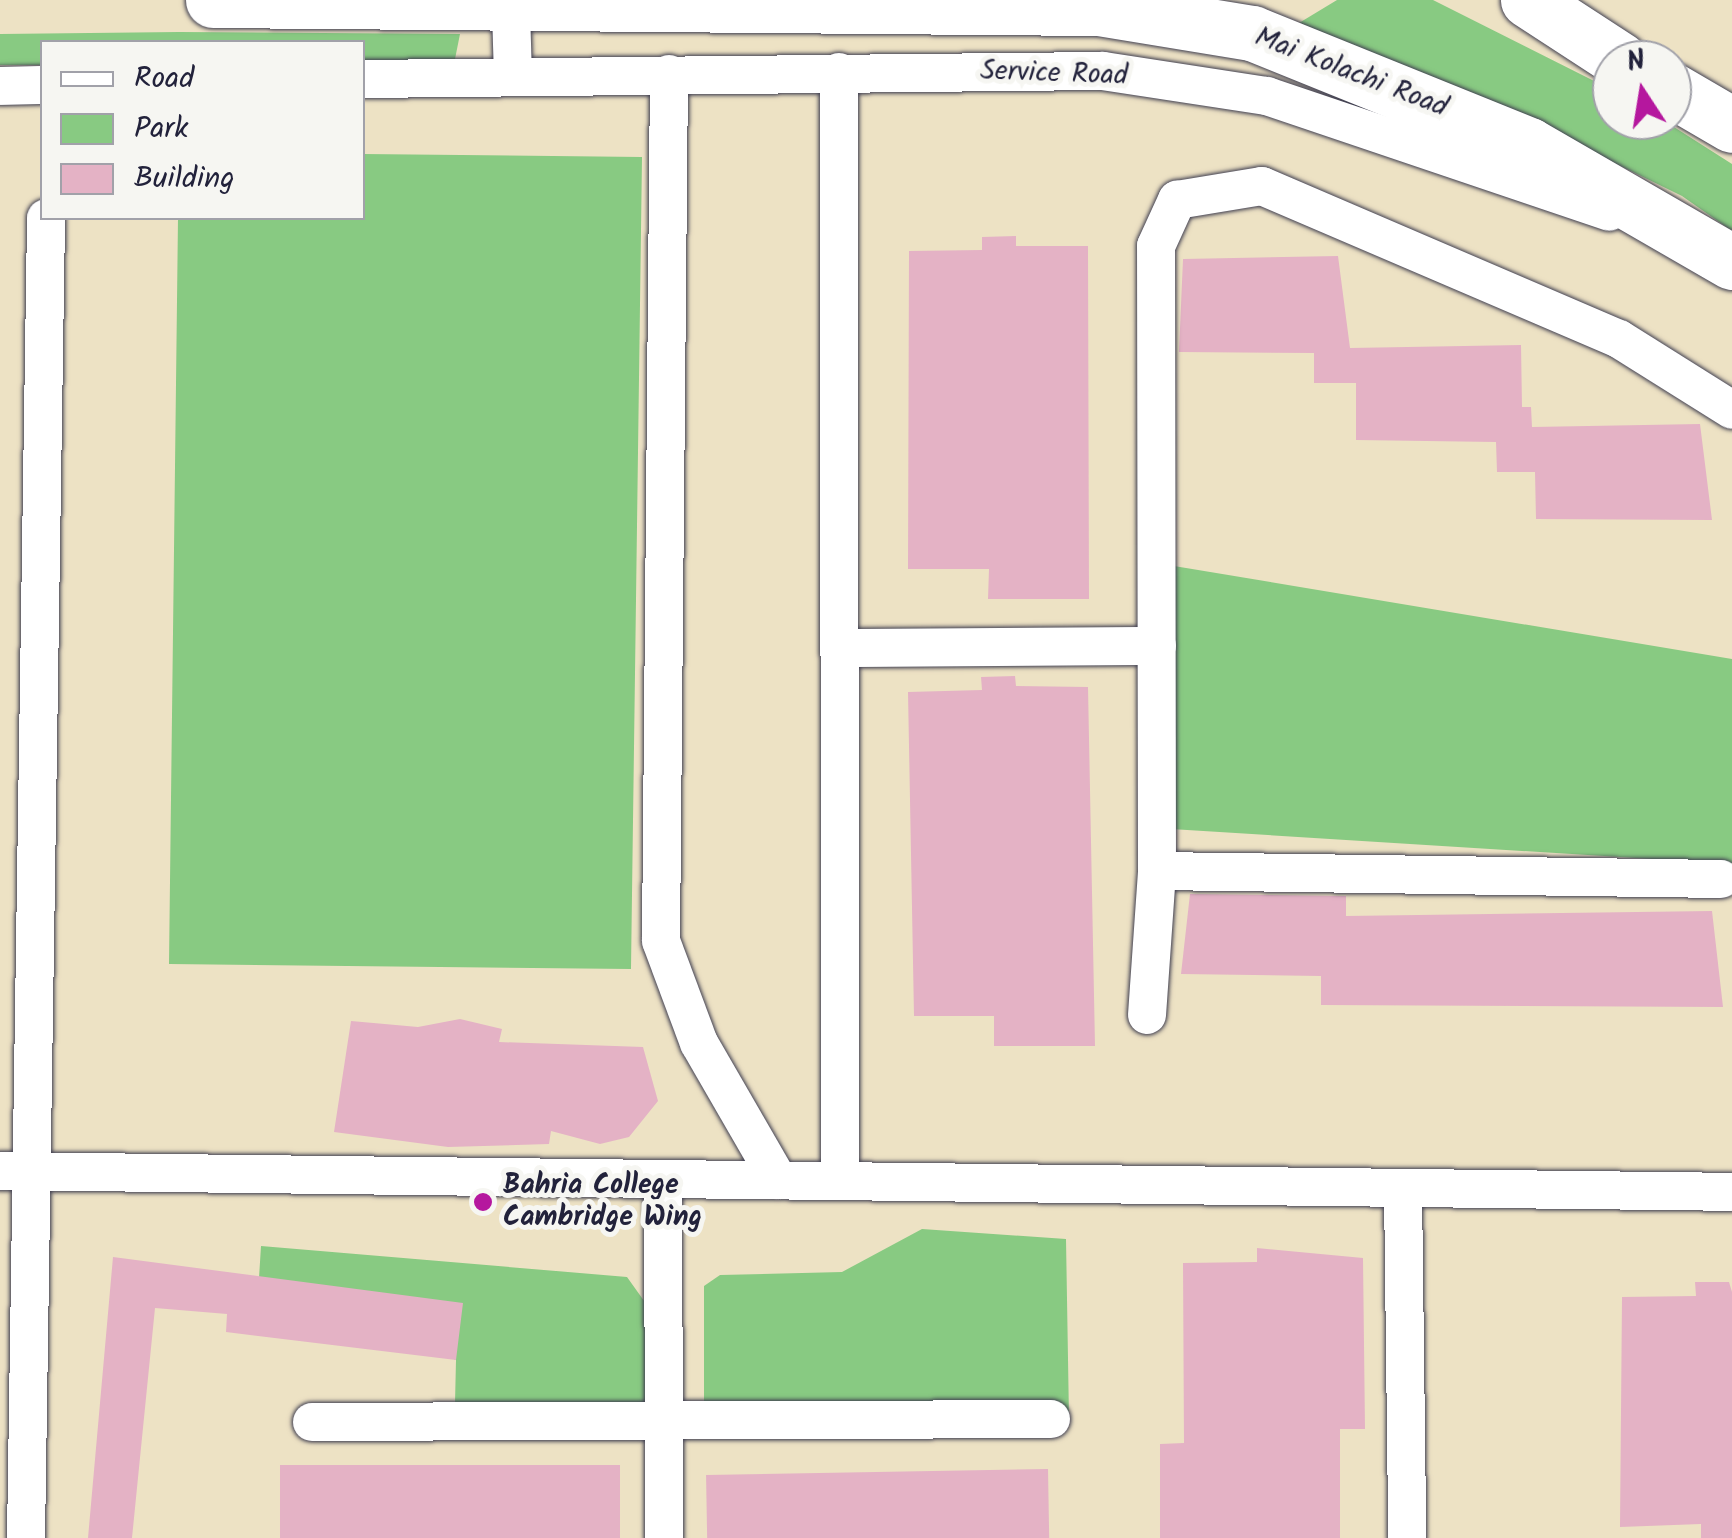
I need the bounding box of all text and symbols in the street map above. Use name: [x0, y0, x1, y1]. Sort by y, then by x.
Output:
street label: Mai Kolachi Road: [1250, 21, 1452, 125]
text: N: [1623, 38, 1649, 86]
legend: [40, 40, 365, 220]
north arrow: [1592, 40, 1692, 140]
text: Road: [134, 55, 194, 103]
street label: Service Road: [980, 55, 1128, 93]
text: Park: [134, 105, 188, 153]
text: Building: [134, 155, 234, 203]
place label: Bahria College Cambridge Wing: [503, 1169, 702, 1235]
marker: Bahria College Cambridge Wing: [472, 1191, 494, 1213]

